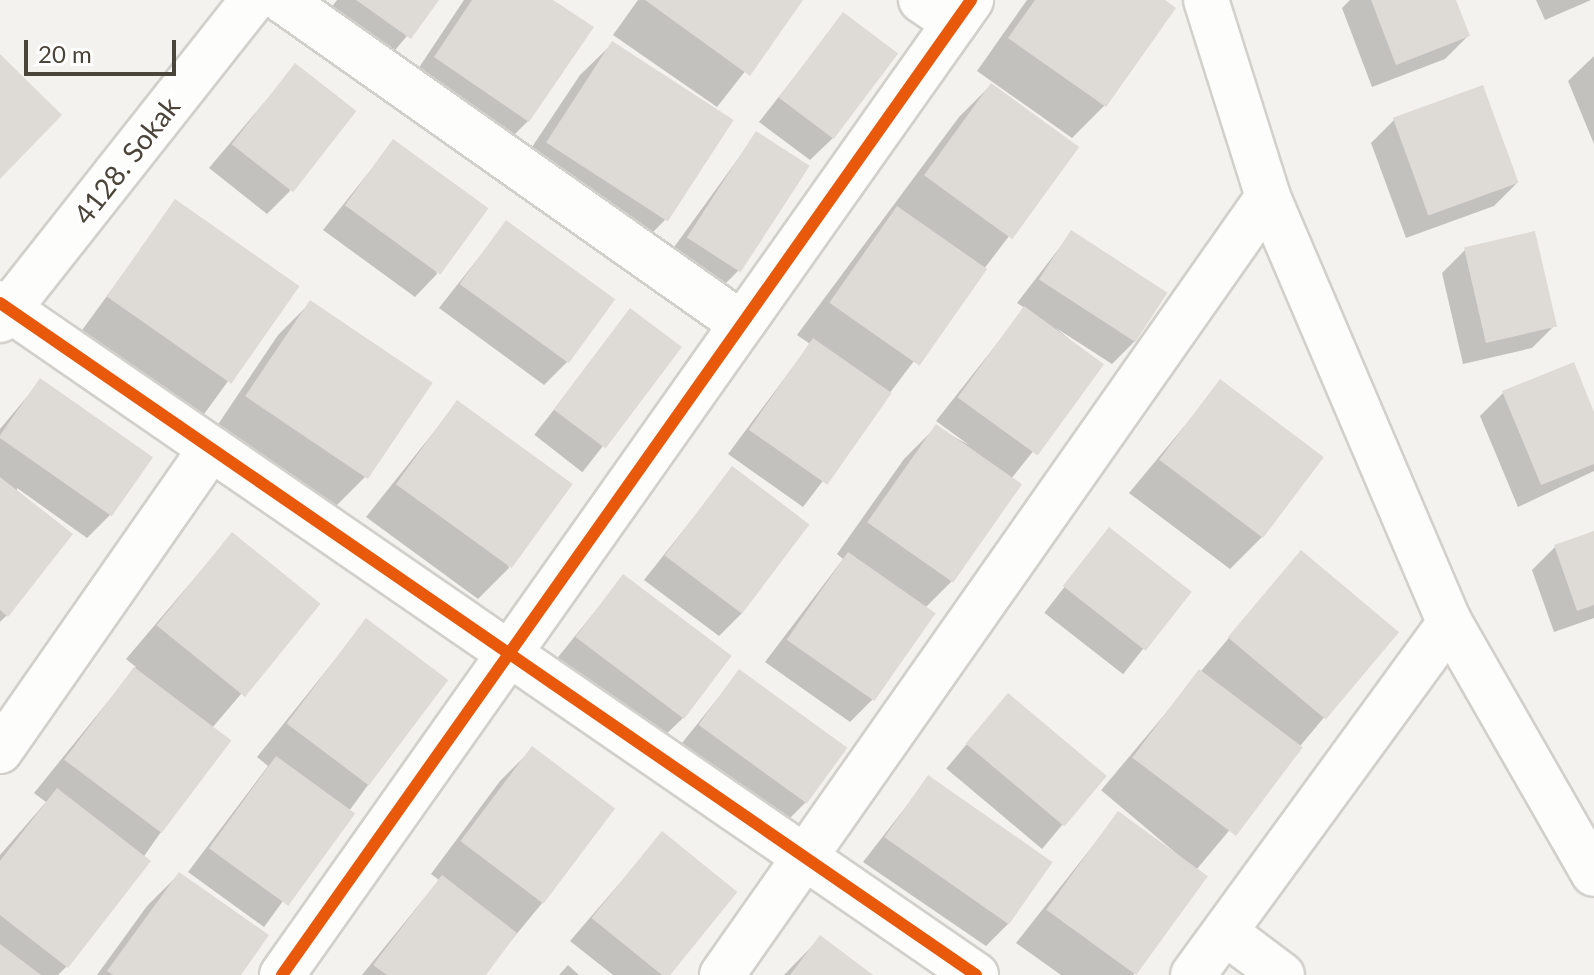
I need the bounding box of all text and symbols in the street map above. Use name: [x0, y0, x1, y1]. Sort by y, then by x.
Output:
scale bar: [28, 24, 180, 74]
text: 20 m: [38, 39, 92, 68]
street label: 4128. Sokak: [66, 90, 186, 230]

